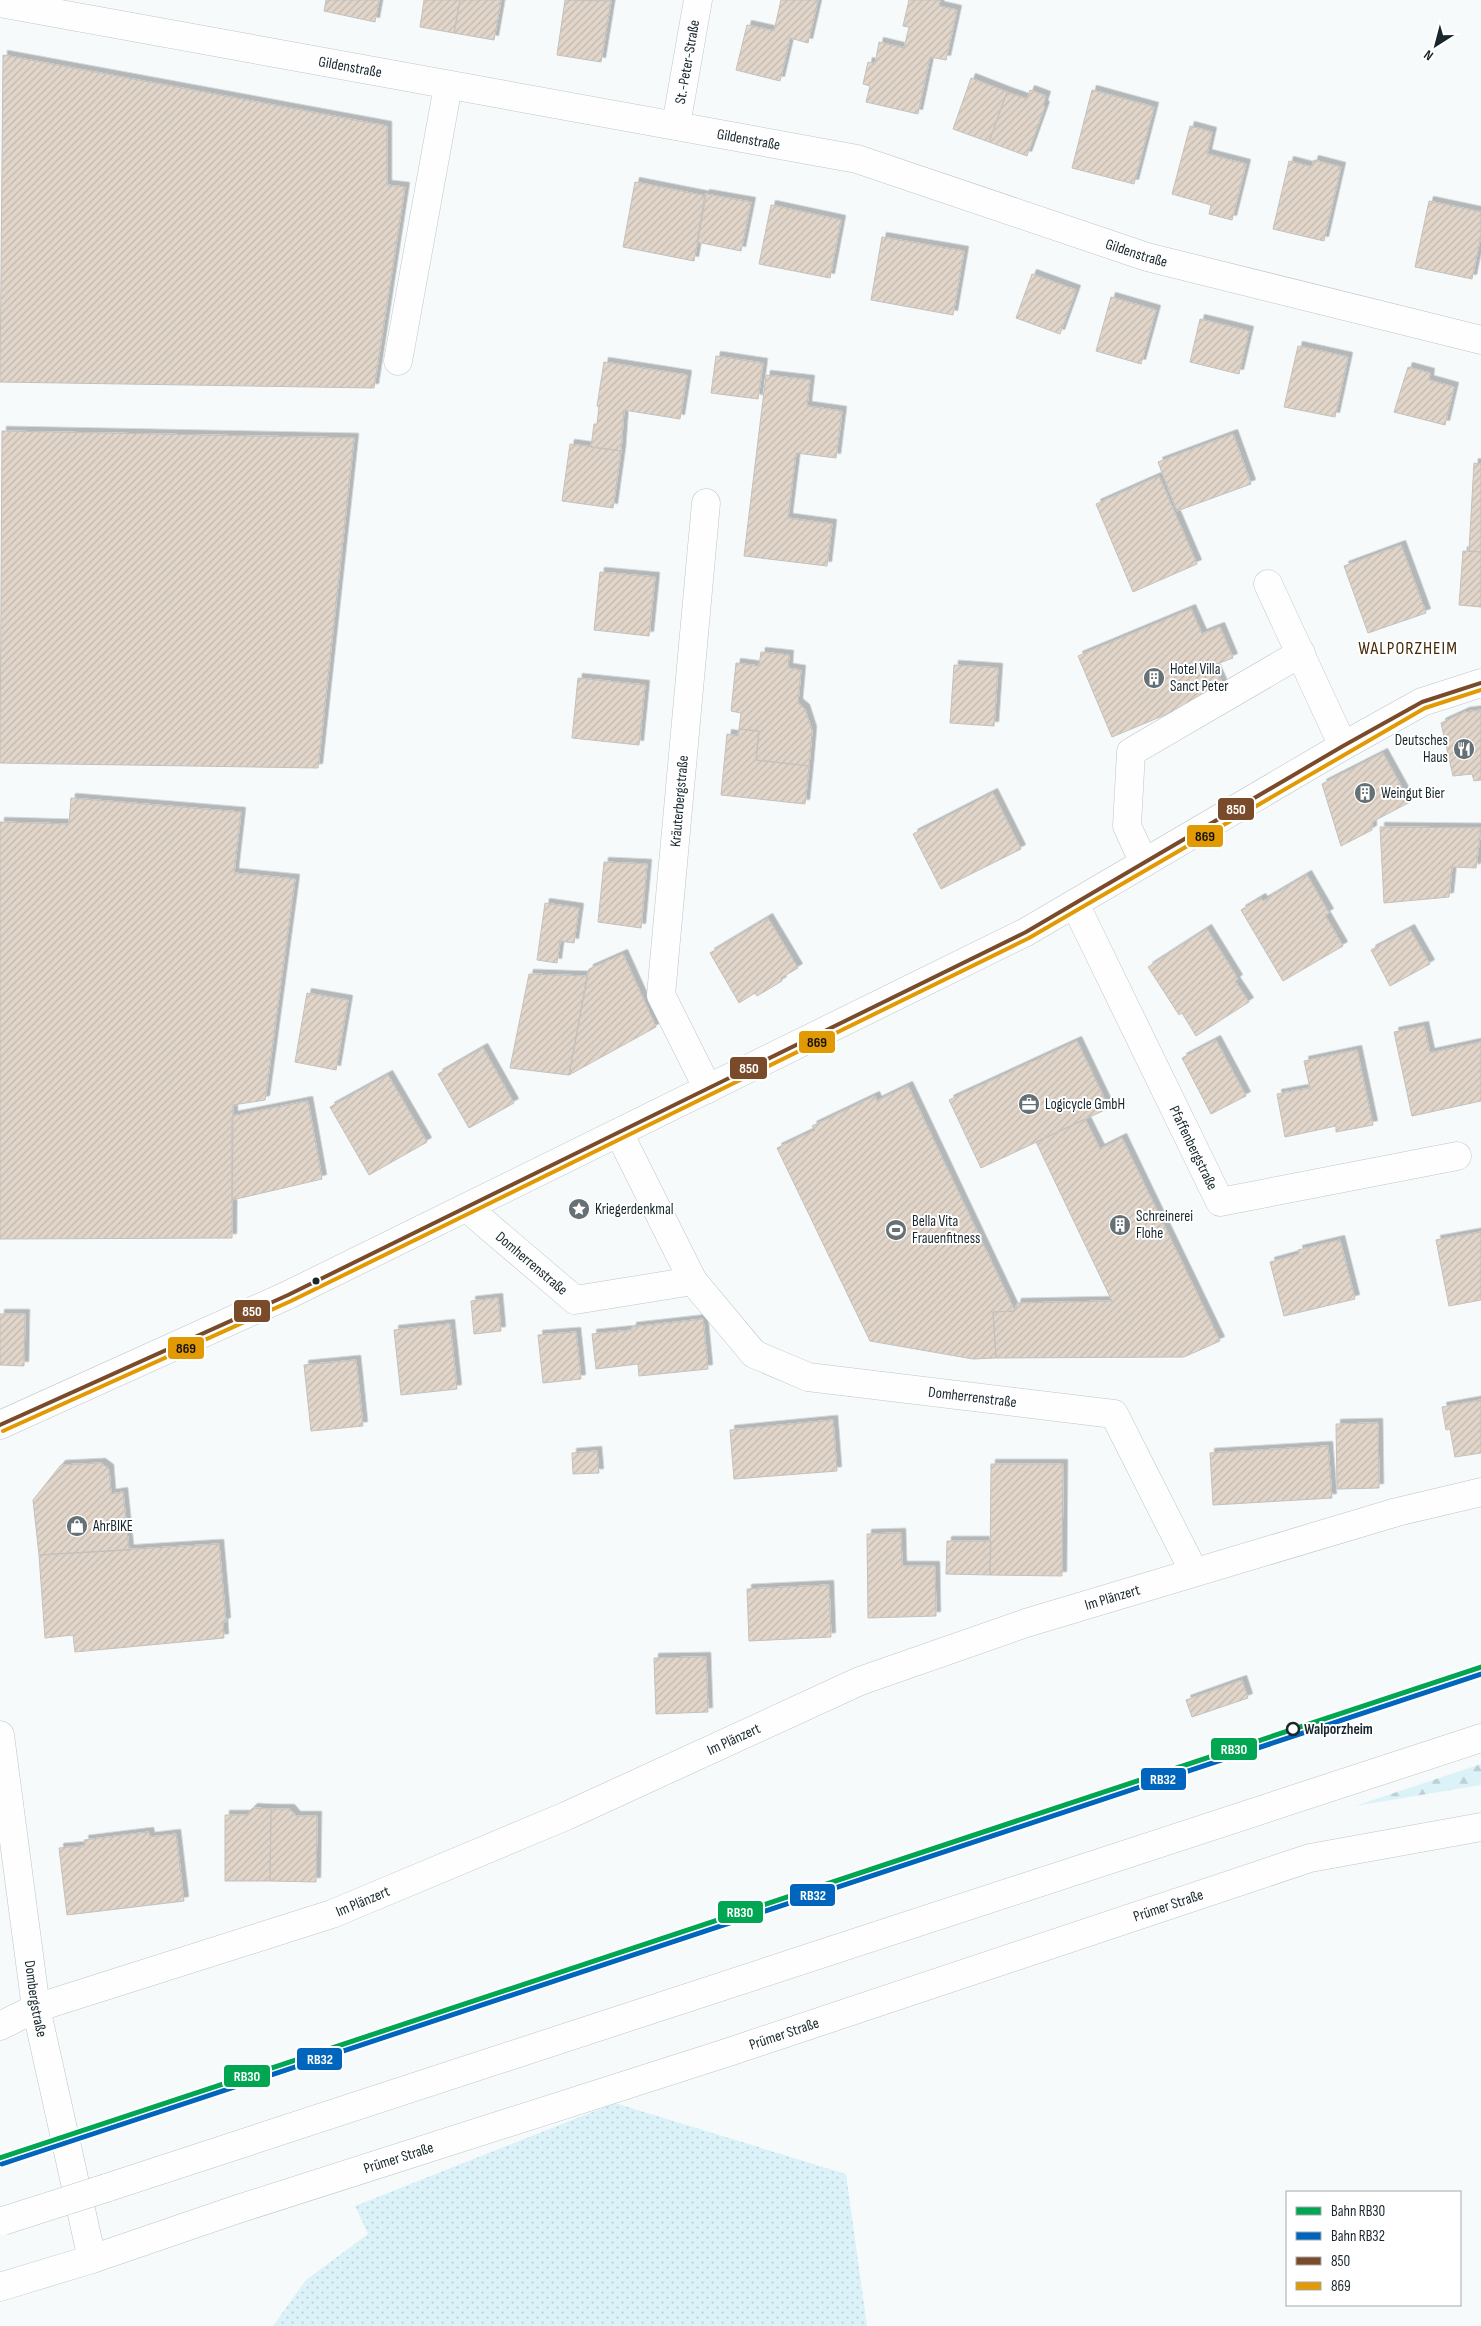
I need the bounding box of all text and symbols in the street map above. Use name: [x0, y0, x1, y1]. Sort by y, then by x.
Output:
street label: St.-Peter-Straße: [671, 18, 704, 106]
north arrow: [1411, 20, 1461, 70]
text: N: [1421, 46, 1437, 64]
street label: Gildenstraße: [317, 52, 383, 82]
street label: Gildenstraße: [715, 125, 782, 155]
street label: Gildenstraße: [1103, 235, 1169, 272]
district label: WALPORZHEIM: [1358, 638, 1458, 659]
place label: Hotel Villa Sanct Peter: [1170, 660, 1229, 696]
building icon: Hotel Villa Sanct Peter: [1142, 666, 1166, 690]
place label: Deutsches Haus: [1395, 731, 1448, 767]
restaurant icon: Deutsches Haus: [1452, 737, 1476, 761]
street label: Kräuterbergstraße: [666, 754, 693, 848]
building icon: Weingut Bier: [1353, 781, 1377, 805]
place label: Weingut Bier: [1381, 784, 1445, 803]
line badge: 850: [1217, 797, 1255, 821]
text: 850: [1226, 801, 1246, 818]
line badge: 869: [1186, 824, 1224, 848]
text: 869: [1195, 828, 1215, 845]
line badge: 869: [798, 1030, 836, 1054]
text: 869: [807, 1034, 827, 1051]
line badge: 850: [729, 1056, 768, 1080]
text: 850: [739, 1060, 759, 1077]
office icon: Logicycle GmbH: [1017, 1092, 1041, 1116]
place label: Logicycle GmbH: [1045, 1095, 1125, 1114]
street label: Pfaffenbergstraße: [1165, 1103, 1222, 1193]
place icon: Kriegerdenkmal: [567, 1197, 591, 1221]
place label: Kriegerdenkmal: [595, 1200, 673, 1219]
place label: Schreinerei Flohe: [1136, 1207, 1193, 1243]
place label: Bella Vita Frauenfitness: [912, 1212, 980, 1248]
building icon: Schreinerei Flohe: [1108, 1213, 1132, 1237]
sports icon: Bella Vita Frauenfitness: [884, 1218, 908, 1242]
street label: Domherrenstraße: [491, 1227, 571, 1300]
unlabelled marker: [311, 1276, 321, 1286]
line badge: 850: [233, 1299, 271, 1323]
text: 850: [242, 1303, 262, 1320]
line badge: 869: [167, 1336, 205, 1360]
text: 869: [176, 1340, 196, 1357]
street label: Domherrenstraße: [927, 1383, 1018, 1412]
shop icon: AhrBIKE: [65, 1514, 89, 1538]
place label: AhrBIKE: [92, 1517, 133, 1536]
street label: Im Plänzert: [1083, 1580, 1143, 1615]
street label: Im Plänzert: [704, 1719, 764, 1760]
place label: Walporzheim: [1304, 1720, 1373, 1739]
marker: Walporzheim: [1286, 1722, 1300, 1736]
line badge: RB30: [1210, 1737, 1258, 1761]
text: RB30: [1221, 1741, 1248, 1758]
line badge: RB32: [1140, 1767, 1187, 1791]
text: RB32: [1150, 1771, 1176, 1788]
street label: Im Plänzert: [333, 1882, 393, 1921]
line badge: RB32: [789, 1883, 836, 1907]
street label: Prümer Straße: [1131, 1885, 1206, 1926]
text: RB32: [800, 1887, 826, 1904]
line badge: RB30: [717, 1900, 764, 1924]
text: RB30: [727, 1904, 754, 1921]
street label: Dombergstraße: [20, 1959, 51, 2039]
street label: Prümer Straße: [747, 2014, 822, 2055]
line badge: RB32: [296, 2047, 343, 2071]
text: RB32: [307, 2051, 333, 2068]
line badge: RB30: [223, 2064, 271, 2088]
text: RB30: [234, 2068, 261, 2085]
street label: Prümer Straße: [361, 2138, 436, 2178]
legend: [1286, 2191, 1461, 2306]
text: Bahn RB30: [1331, 2202, 1385, 2221]
text: Bahn RB32: [1331, 2227, 1385, 2246]
text: 850: [1331, 2252, 1350, 2271]
text: 869: [1331, 2277, 1351, 2296]

